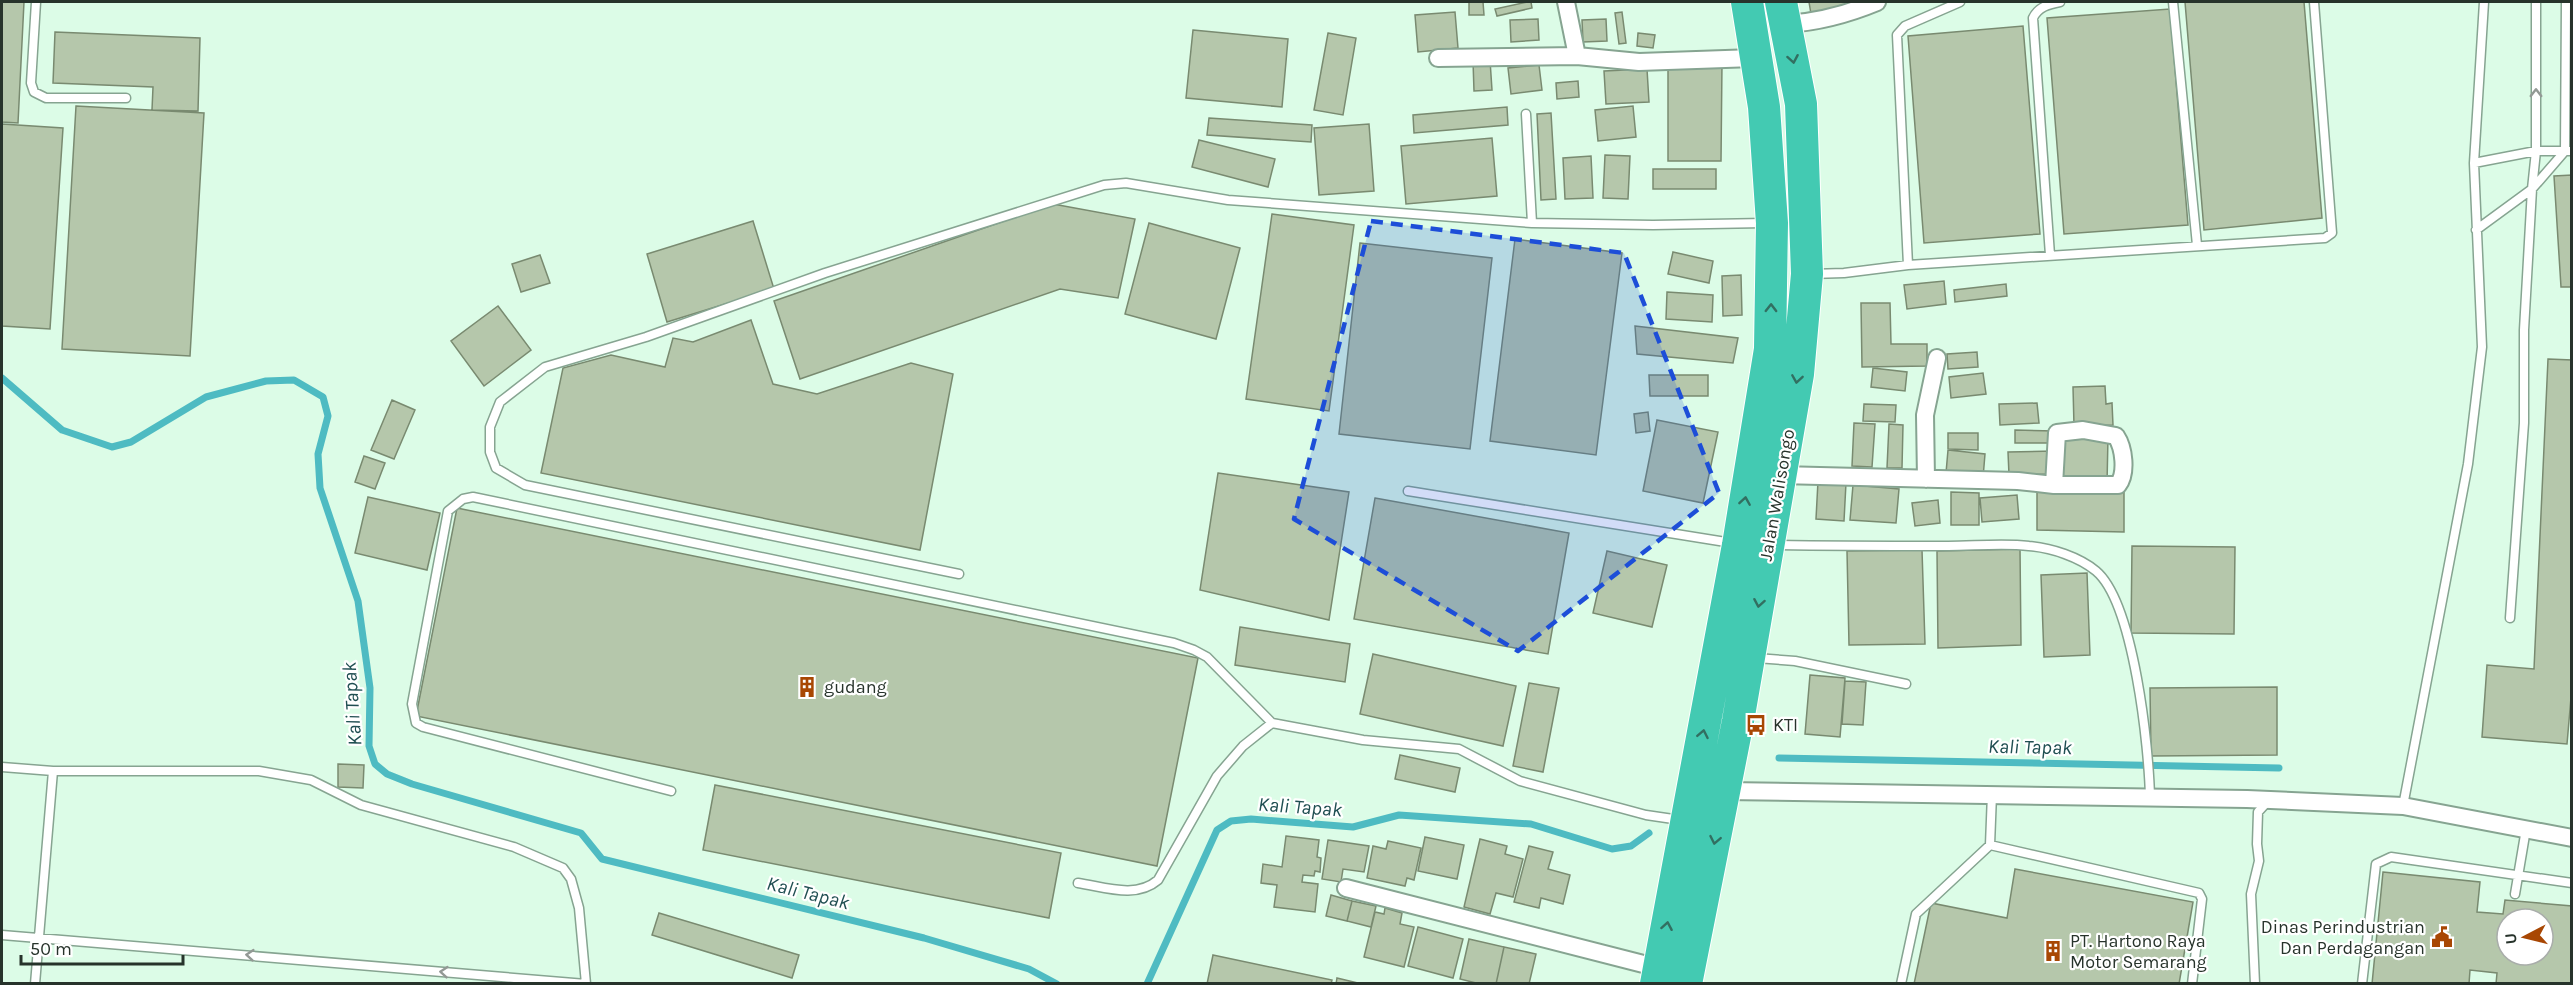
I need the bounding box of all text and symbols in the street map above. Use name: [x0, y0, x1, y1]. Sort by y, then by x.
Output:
one-way arrow: [1786, 53, 1799, 63]
one-way arrow: [2530, 88, 2542, 97]
one-way arrow: [1764, 304, 1777, 313]
one-way arrow: [1792, 374, 1804, 383]
street label: Jalan Walisongo: [1755, 427, 1799, 563]
one-way arrow: [1738, 497, 1751, 507]
one-way arrow: [1753, 597, 1766, 607]
water label: Kali Tapak: [338, 660, 366, 747]
building icon: gudang: [795, 675, 819, 699]
place label: gudang: [824, 676, 887, 698]
bus stop icon: KTI: [1744, 713, 1768, 737]
place label: KTI: [1773, 714, 1798, 736]
one-way arrow: [1696, 730, 1708, 739]
water label: Kali Tapak: [1988, 735, 2073, 759]
water label: Kali Tapak: [1257, 793, 1344, 821]
one-way arrow: [1709, 835, 1722, 845]
water label: Kali Tapak: [764, 872, 852, 915]
north arrow: [2495, 907, 2555, 967]
place label: Dinas Perindustrian Dan Perdagangan: [2261, 916, 2425, 959]
one-way arrow: [1660, 921, 1673, 931]
public building icon: Dinas Perindustrian Dan Perdagangan: [2430, 925, 2454, 949]
scale bar: [21, 928, 183, 966]
place label: PT. Hartono Raya Motor Semarang: [2070, 930, 2207, 973]
text: U: [2501, 932, 2521, 945]
text: 50 m: [30, 938, 72, 960]
building icon: PT. Hartono Raya Motor Semarang: [2041, 939, 2065, 963]
one-way arrow: [245, 949, 254, 962]
one-way arrow: [439, 966, 448, 979]

